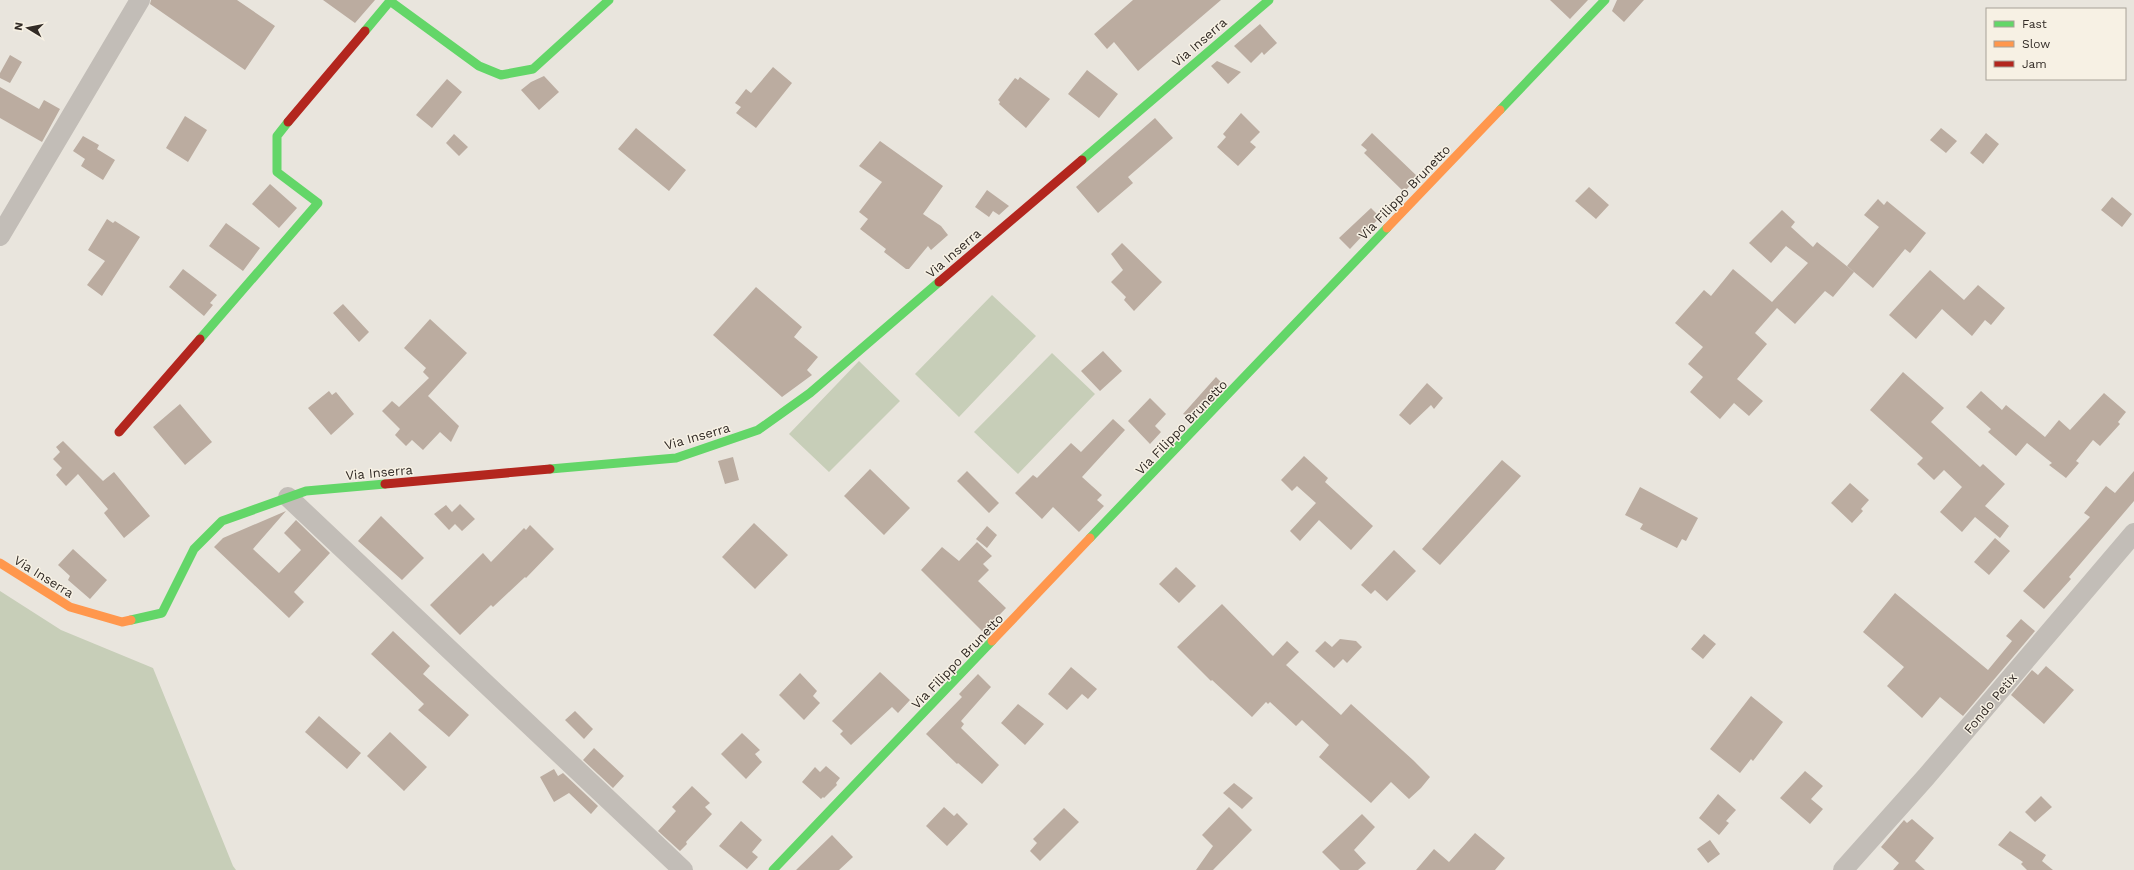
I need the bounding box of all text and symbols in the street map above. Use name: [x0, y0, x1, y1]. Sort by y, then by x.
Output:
north arrow: [8, 8, 48, 48]
legend: [1986, 8, 2126, 80]
street label: Via Inserra: [1169, 14, 1230, 70]
text: Fast: [2022, 17, 2047, 31]
text: N: [12, 21, 26, 31]
text: Slow: [2022, 37, 2050, 51]
text: Jam: [2022, 57, 2047, 71]
street label: Via Filippo Brunetto: [1355, 142, 1454, 243]
street label: Via Inserra: [923, 225, 984, 281]
street label: Via Filippo Brunetto: [1132, 377, 1231, 478]
street label: Via Inserra: [663, 420, 732, 453]
street label: Via Inserra: [345, 462, 414, 483]
street label: Via Inserra: [11, 552, 77, 601]
street label: Via Filippo Brunetto: [908, 611, 1007, 712]
street label: Fondo Petix: [1961, 670, 2020, 737]

